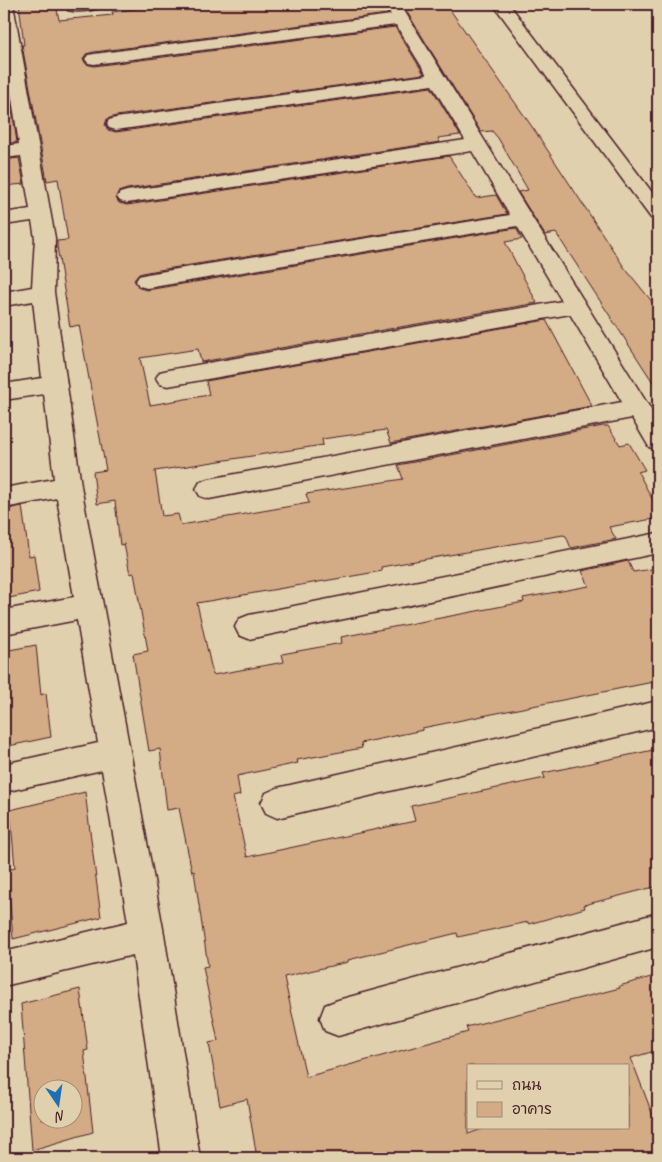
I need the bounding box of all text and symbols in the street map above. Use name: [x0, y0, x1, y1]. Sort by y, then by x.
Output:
legend: [467, 1064, 630, 1130]
text: ถนน: [512, 1076, 541, 1095]
north arrow: [32, 1080, 82, 1130]
text: อาคาร: [512, 1100, 552, 1119]
text: N: [52, 1107, 67, 1126]

